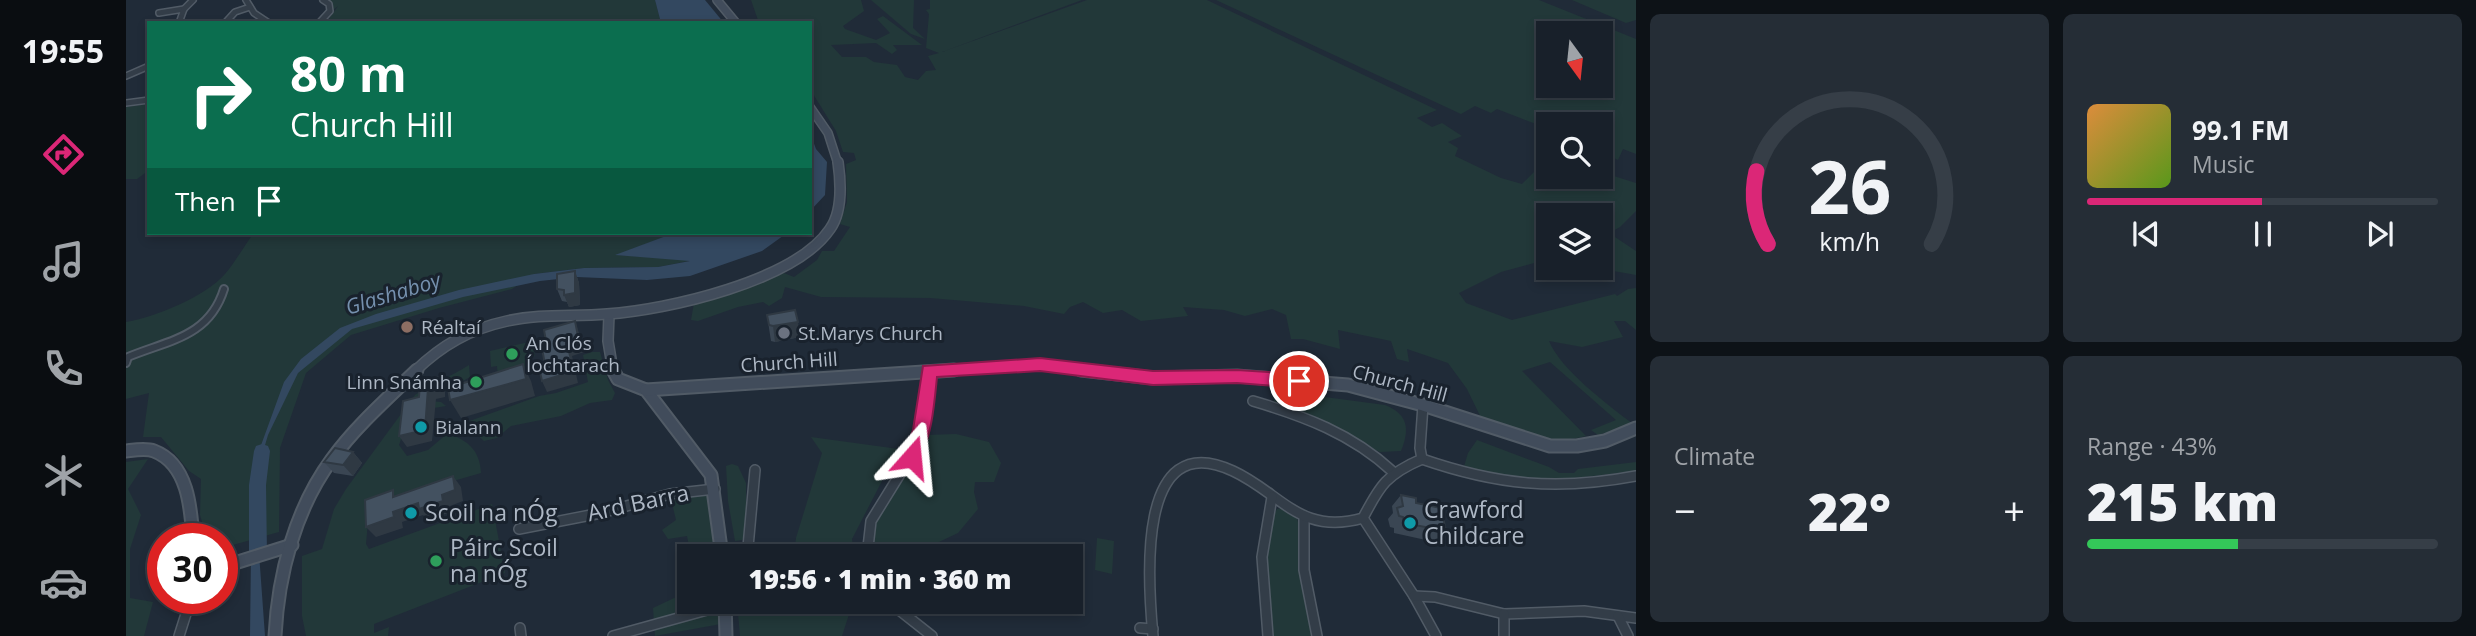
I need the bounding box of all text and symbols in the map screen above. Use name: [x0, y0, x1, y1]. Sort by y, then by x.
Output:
north arrow: [1536, 21, 1614, 98]
map controls: [1536, 21, 1613, 280]
text: 19:55: [22, 29, 104, 72]
text: 80 m: [290, 40, 407, 106]
icon: right: [175, 49, 266, 140]
text: Church Hill: [290, 103, 454, 146]
button: search: [1536, 112, 1613, 189]
text: 99.1 FM: [2192, 112, 2290, 148]
icon: directions: [39, 130, 88, 179]
text: 26: [1808, 137, 1891, 236]
text: Music: [2192, 148, 2255, 180]
icon: arrive: [250, 182, 288, 220]
text: Then: [175, 183, 236, 219]
button: layers: [1536, 203, 1613, 280]
icon: previous: [2127, 215, 2165, 253]
icon: pause: [2244, 215, 2282, 253]
icon: next: [2361, 215, 2399, 253]
text: km/h: [1819, 224, 1880, 258]
icon: music: [39, 237, 88, 286]
water label: Glashaboy: [342, 265, 445, 321]
place label: Réaltaí: [421, 314, 482, 340]
marker: Réaltaí: [399, 319, 415, 335]
place label: St.Marys Church: [798, 320, 943, 346]
marker: St.Marys Church: [776, 325, 792, 341]
place label: An Clós Íochtarach: [526, 330, 620, 378]
icon: phone: [39, 344, 88, 393]
marker: An Clós Íochtarach: [504, 346, 520, 362]
street label: Church Hill: [740, 346, 838, 378]
pin: [1269, 351, 1329, 411]
street label: Church Hill: [1350, 358, 1450, 408]
icon: arrive: [1280, 362, 1318, 400]
place label: Linn Snámha: [347, 369, 462, 395]
marker: Linn Snámha: [468, 374, 484, 390]
place label: Bialann: [435, 414, 501, 440]
marker: Bialann: [413, 419, 429, 435]
position arrow: [875, 420, 949, 494]
text: Range · 43%: [2087, 430, 2217, 462]
text: Climate: [1674, 440, 1755, 472]
icon: climate: [39, 451, 88, 500]
text: 215 km: [2087, 465, 2278, 536]
text: 22°: [1808, 475, 1891, 546]
street label: Ard Barra: [584, 476, 692, 528]
text: −: [1674, 484, 1696, 536]
text: +: [2003, 484, 2025, 536]
place label: Crawford Childcare: [1424, 493, 1524, 551]
place label: Scoil na nÓg: [425, 496, 558, 528]
marker: Scoil na nÓg: [403, 505, 419, 521]
marker: Crawford Childcare: [1402, 515, 1418, 531]
speed limit sign: 30: [147, 523, 238, 614]
place label: Páirc Scoil na nÓg: [450, 531, 558, 589]
marker: Páirc Scoil na nÓg: [428, 553, 444, 569]
icon: car: [39, 558, 88, 607]
text: 19:56 · 1 min · 360 m: [749, 561, 1011, 597]

